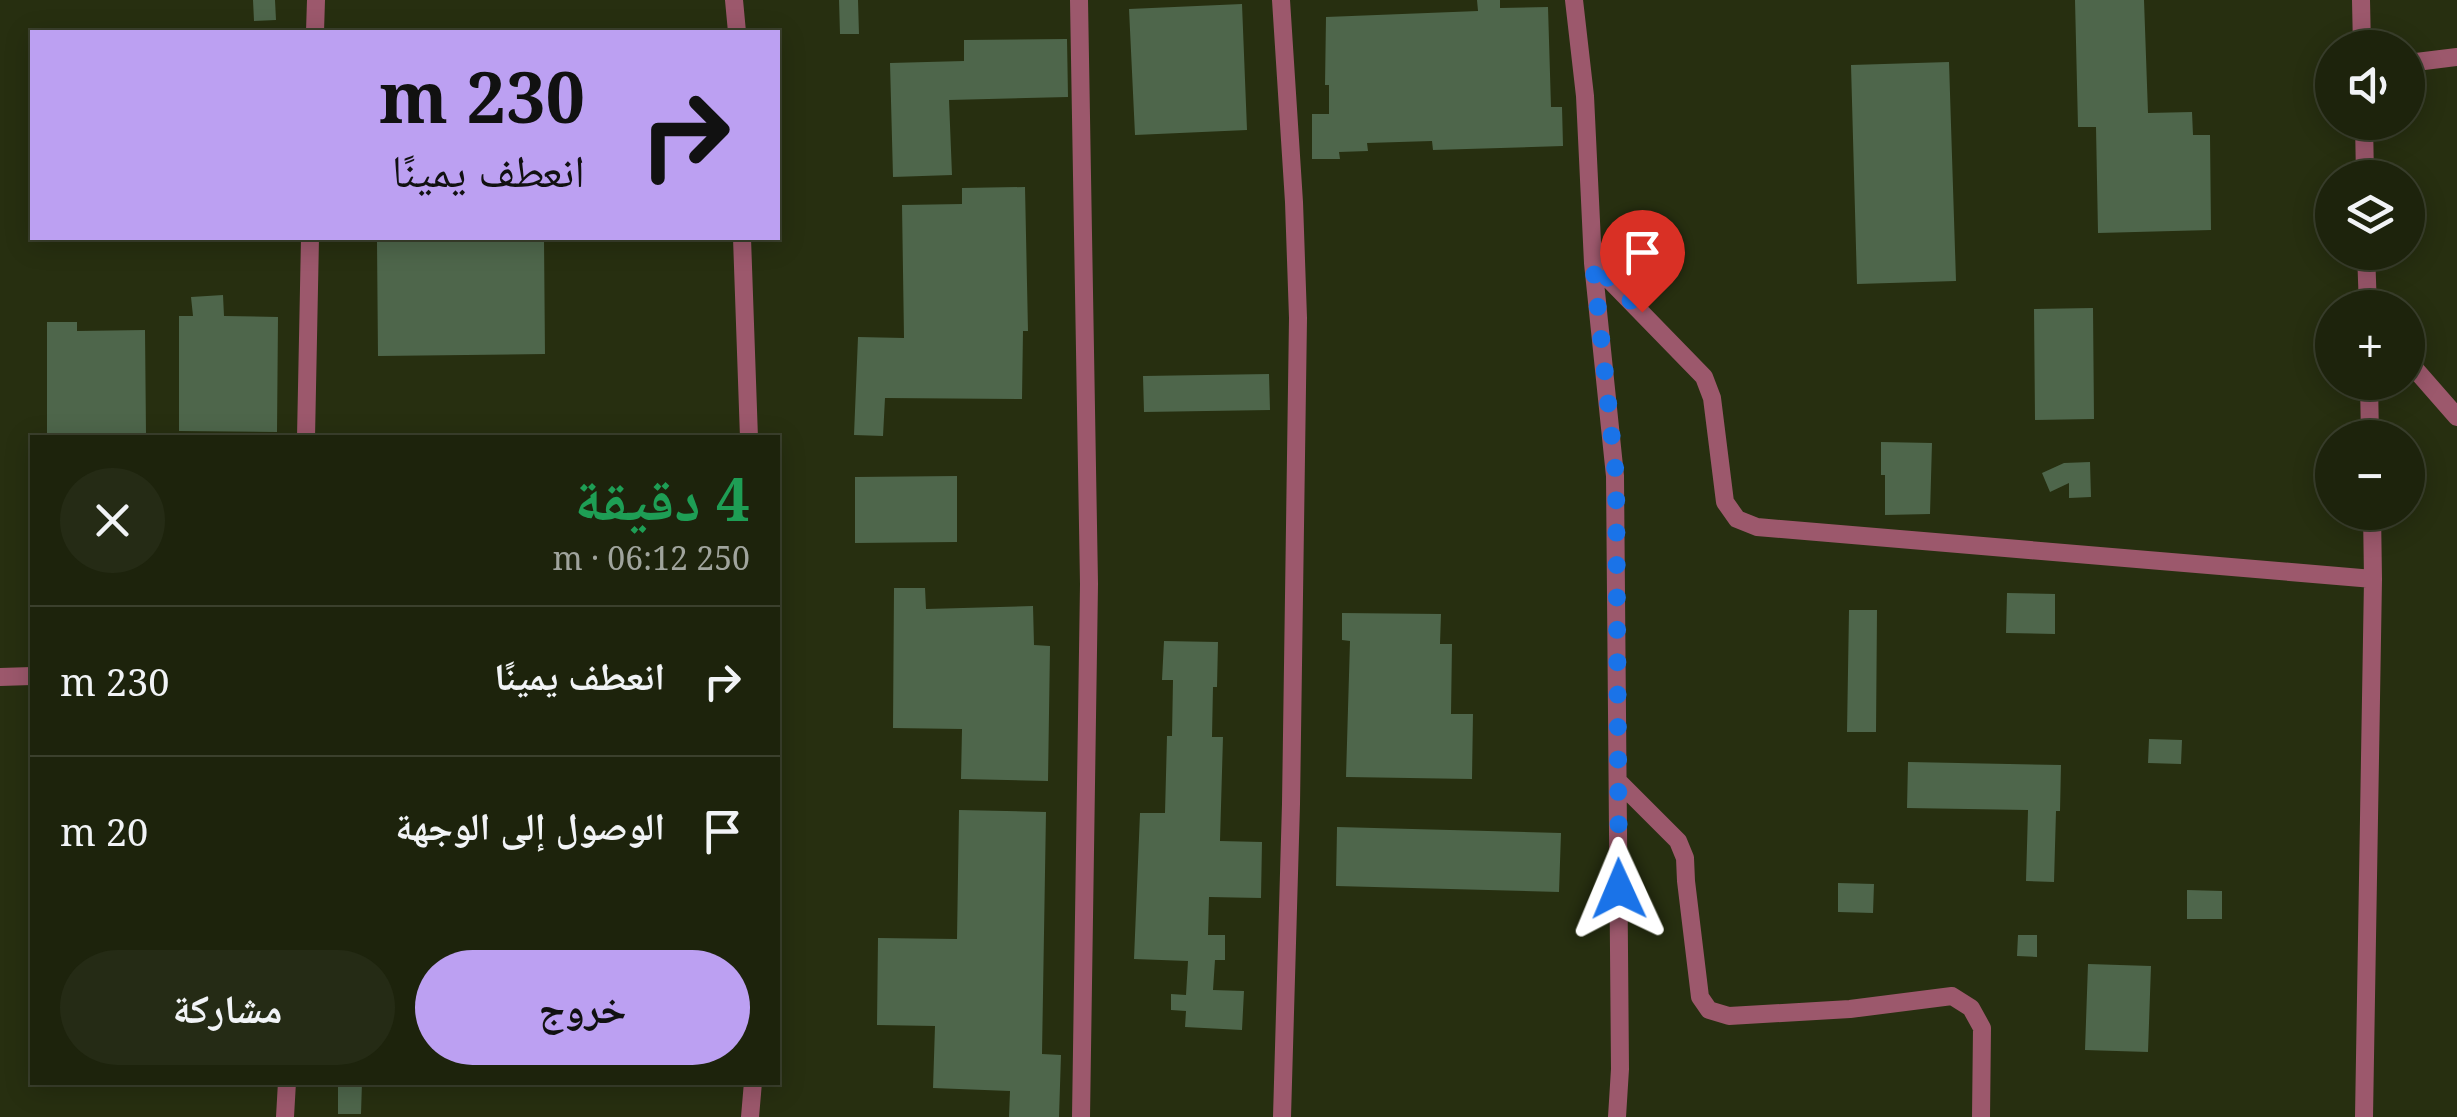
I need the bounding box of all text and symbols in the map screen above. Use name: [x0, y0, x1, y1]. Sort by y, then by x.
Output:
map controls: [2315, 30, 2425, 530]
button: sound: [2315, 30, 2425, 140]
text: 230 m: [379, 48, 585, 144]
icon: right: [620, 70, 750, 200]
text: انعطف يمينًا: [392, 139, 585, 200]
button: layers: [2315, 160, 2425, 270]
pin: [1600, 210, 1685, 313]
icon: arrive: [1615, 225, 1670, 280]
button: +: [2315, 290, 2425, 400]
button: −: [2315, 420, 2425, 530]
text: 4 دقيقة: [574, 457, 750, 539]
button: close: [60, 468, 165, 573]
text: 250 m · 06:12: [552, 536, 750, 579]
text: انعطف يمينًا: [494, 649, 665, 701]
icon: right: [695, 654, 750, 709]
text: 230 m: [60, 655, 170, 707]
text: الوصول إلى الوجهة: [395, 799, 665, 851]
icon: arrive: [695, 804, 750, 859]
text: 20 m: [60, 805, 148, 857]
position arrow: [1567, 837, 1671, 941]
button: مشاركة: [60, 950, 395, 1065]
button: خروج: [415, 950, 750, 1065]

